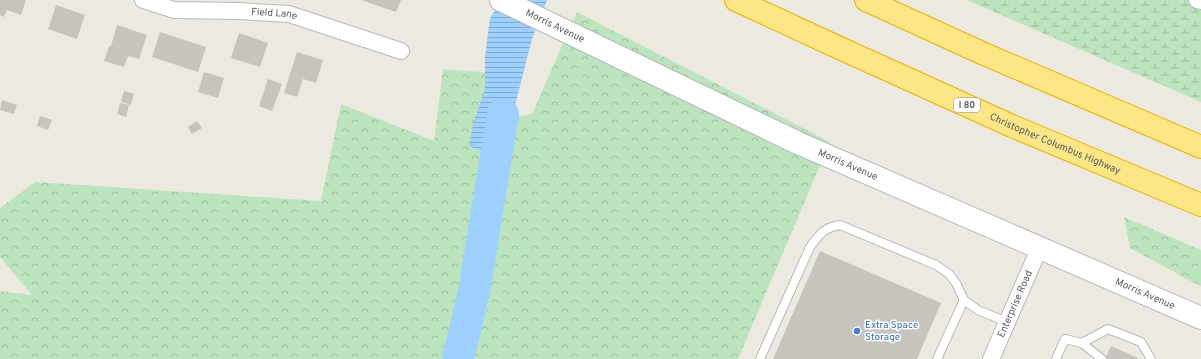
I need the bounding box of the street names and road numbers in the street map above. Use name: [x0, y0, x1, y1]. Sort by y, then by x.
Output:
street label: Field Lane: [251, 5, 299, 23]
street label: Morris Avenue: [523, 6, 587, 46]
road number: I 80: [954, 98, 980, 112]
street label: Christopher Columbus Highway: [987, 110, 1123, 177]
street label: Morris Avenue: [816, 146, 880, 183]
street label: Enterprise Road: [995, 268, 1035, 340]
street label: Morris Avenue: [1113, 275, 1177, 312]

